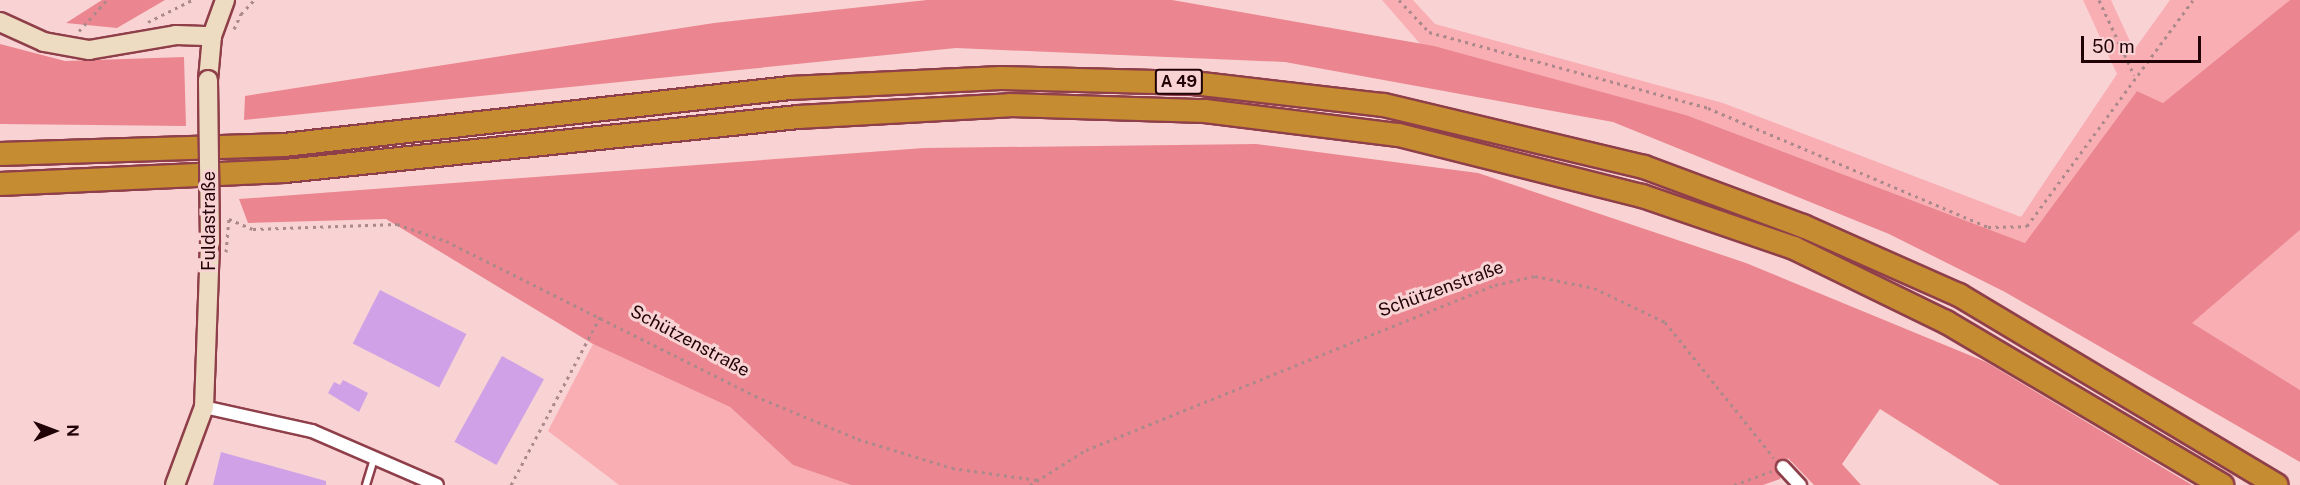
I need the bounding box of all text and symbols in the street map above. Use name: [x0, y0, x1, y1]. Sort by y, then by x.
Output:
scale bar: [2084, 24, 2204, 62]
text: 50 m: [2092, 36, 2135, 57]
road number: A 49: [1154, 69, 1204, 95]
street label: Fuldastraße: [198, 171, 220, 271]
street label: Schützenstraße: [1375, 256, 1507, 322]
street label: Schützenstraße: [627, 300, 753, 382]
north arrow: [24, 401, 84, 461]
text: N: [63, 424, 82, 437]

